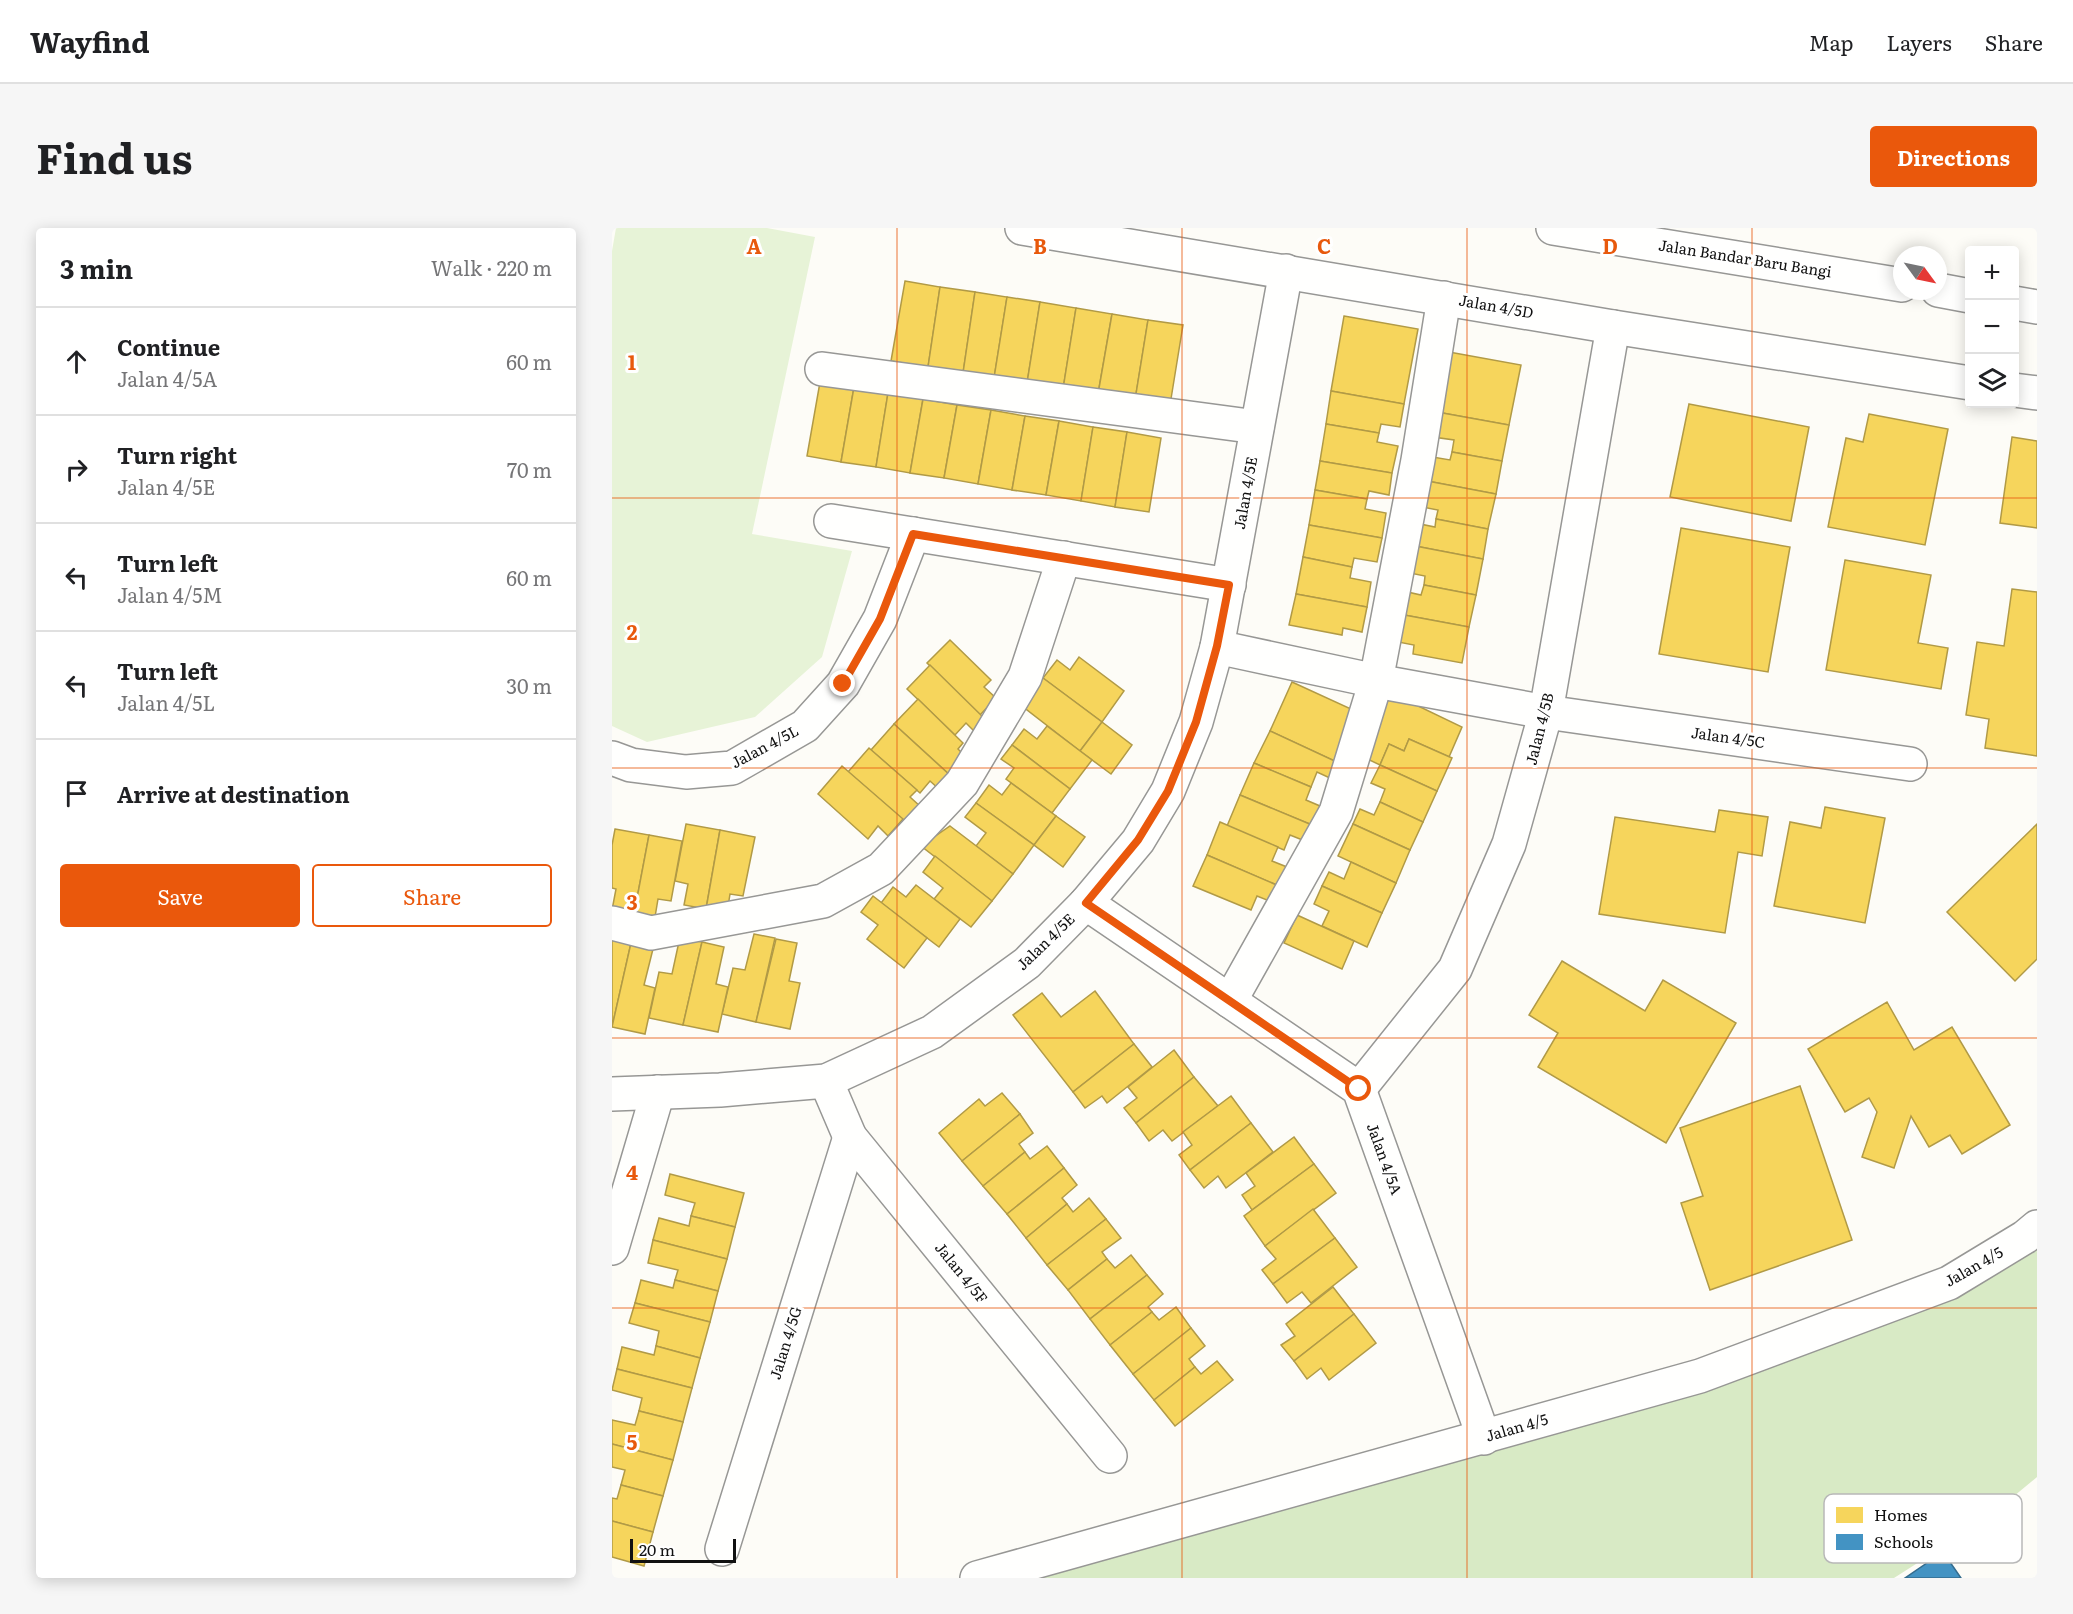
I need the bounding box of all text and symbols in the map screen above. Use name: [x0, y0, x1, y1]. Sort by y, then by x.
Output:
text: Wayfind: [30, 20, 150, 62]
text: Map: [1809, 26, 1854, 57]
text: Layers: [1887, 26, 1952, 57]
text: Share: [1985, 26, 2043, 57]
text: Find us: [36, 125, 193, 187]
button: Directions: [1870, 126, 2037, 187]
text: A: [746, 230, 762, 260]
text: B: [1033, 230, 1047, 260]
text: C: [1317, 230, 1331, 260]
text: D: [1602, 230, 1618, 260]
street label: Jalan Bandar Baru Bangi: [1657, 232, 1834, 283]
north arrow: [1893, 246, 1947, 300]
map controls: [1965, 246, 2019, 408]
button: +: [1965, 246, 2019, 300]
text: 3 min: [60, 248, 133, 287]
text: Walk · 220 m: [431, 252, 552, 282]
street label: Jalan 4/5D: [1457, 288, 1535, 323]
button: −: [1965, 300, 2019, 354]
text: Continue: [117, 330, 220, 363]
icon: ahead: [60, 345, 93, 378]
text: 60 m: [506, 346, 552, 376]
text: 1: [628, 346, 636, 376]
button: layers: [1965, 354, 2019, 408]
text: Jalan 4/5A: [117, 363, 217, 393]
text: Turn right: [117, 438, 237, 471]
icon: right: [60, 453, 93, 486]
text: 70 m: [507, 454, 552, 484]
street label: Jalan 4/5E: [1227, 455, 1262, 531]
text: Jalan 4/5E: [117, 471, 215, 501]
text: Turn left: [117, 546, 218, 579]
icon: left: [60, 561, 93, 594]
text: 60 m: [506, 562, 552, 592]
text: Jalan 4/5M: [117, 579, 222, 609]
text: 2: [627, 616, 638, 646]
text: Turn left: [117, 654, 218, 687]
icon: left: [60, 669, 93, 702]
text: 30 m: [506, 670, 552, 700]
route end: [829, 670, 855, 696]
text: Jalan 4/5L: [117, 687, 215, 717]
street label: Jalan 4/5B: [1518, 690, 1559, 767]
street label: Jalan 4/5L: [726, 718, 802, 773]
street label: Jalan 4/5C: [1690, 720, 1767, 753]
icon: arrive: [60, 777, 93, 810]
text: Arrive at destination: [117, 777, 350, 810]
button: Save: [60, 864, 300, 927]
button: Share: [312, 864, 552, 927]
text: 3: [626, 886, 638, 916]
street label: Jalan 4/5E: [1010, 907, 1079, 975]
route start: [1345, 1075, 1371, 1101]
street label: Jalan 4/5A: [1362, 1119, 1409, 1198]
text: 4: [626, 1156, 638, 1186]
street label: Jalan 4/5F: [930, 1236, 994, 1308]
street label: Jalan 4/5: [1940, 1240, 2007, 1292]
street label: Jalan 4/5G: [763, 1303, 807, 1382]
street label: Jalan 4/5: [1483, 1407, 1551, 1446]
text: 5: [627, 1426, 638, 1456]
legend: [1824, 1494, 2022, 1563]
text: Homes: [1874, 1502, 1927, 1526]
text: Schools: [1874, 1529, 1933, 1553]
scale bar: [630, 1536, 736, 1564]
text: 20 m: [639, 1537, 675, 1561]

